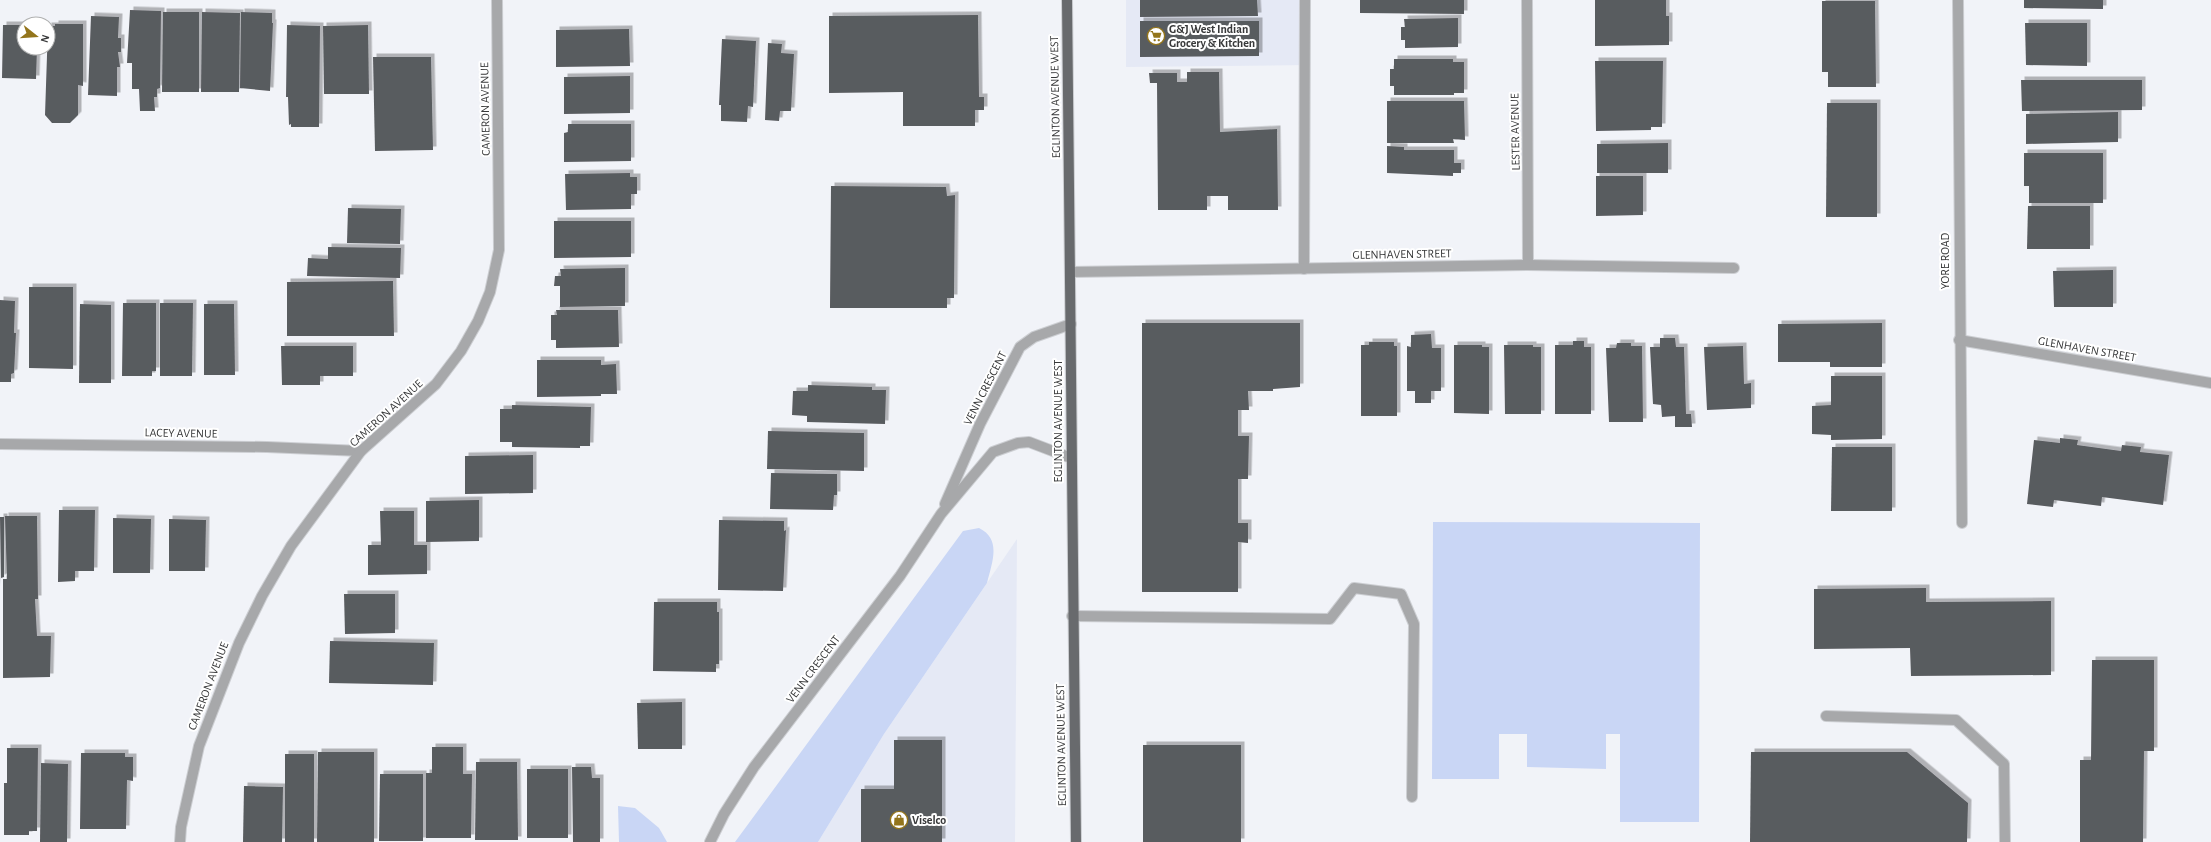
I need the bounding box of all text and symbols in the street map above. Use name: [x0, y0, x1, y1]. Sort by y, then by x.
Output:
north arrow: [16, 16, 56, 56]
place label: G&J West Indian Grocery & Kitchen: [1169, 23, 1255, 50]
supermarket icon: G&J West Indian Grocery & Kitchen: [1146, 26, 1166, 46]
text: N: [39, 34, 51, 44]
street label: EGLINTON AVENUE WEST: [1048, 35, 1062, 158]
street label: CAMERON AVENUE: [478, 62, 492, 156]
street label: LESTER AVENUE: [1508, 93, 1522, 171]
street label: YORE ROAD: [1939, 232, 1951, 289]
street label: GLENHAVEN STREET: [1352, 247, 1452, 261]
street label: GLENHAVEN STREET: [2037, 334, 2137, 364]
street label: VENN CRESCENT: [961, 349, 1009, 427]
street label: EGLINTON AVENUE WEST: [1052, 359, 1064, 482]
street label: CAMERON AVENUE: [347, 377, 425, 449]
street label: LACEY AVENUE: [144, 426, 218, 440]
street label: VENN CRESCENT: [784, 633, 842, 705]
street label: CAMERON AVENUE: [186, 640, 230, 732]
street label: EGLINTON AVENUE WEST: [1054, 683, 1068, 806]
shop icon: Viselco: [889, 810, 909, 830]
place label: Viselco: [912, 814, 946, 826]

